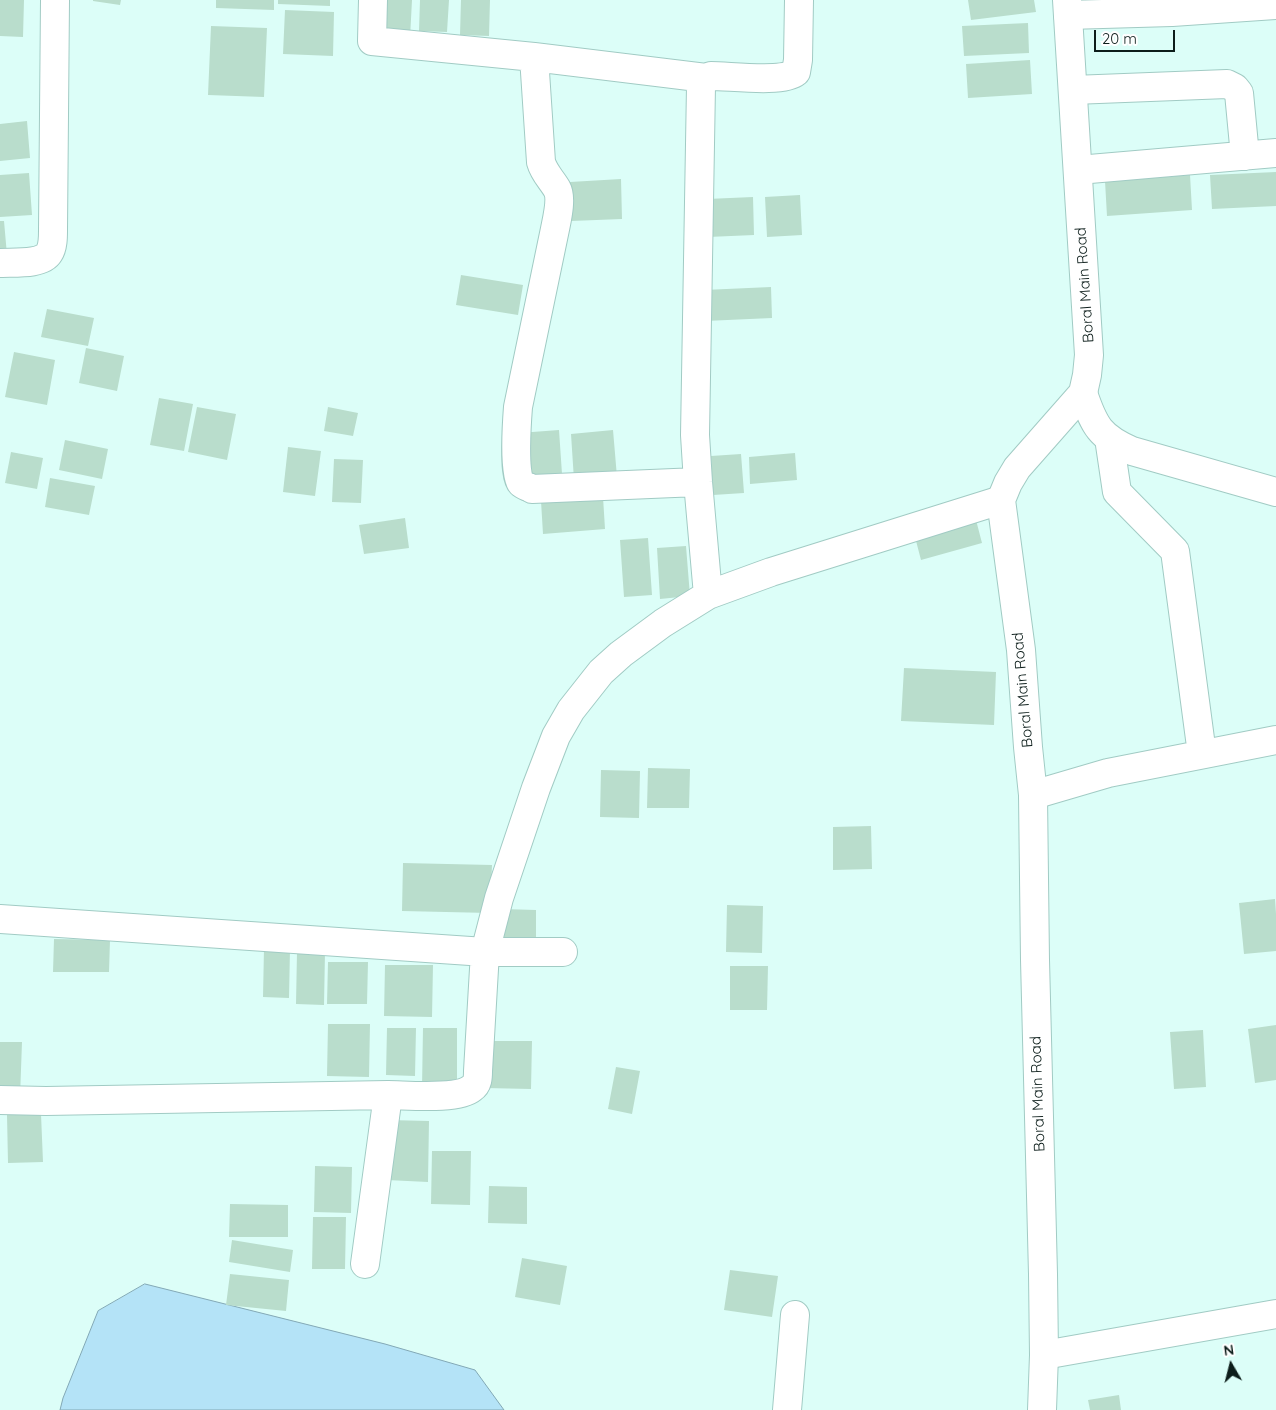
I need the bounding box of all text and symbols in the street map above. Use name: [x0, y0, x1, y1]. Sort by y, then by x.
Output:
scale bar: [1096, 20, 1177, 52]
text: 20 m: [1102, 29, 1137, 48]
street label: Boral Main Road: [1072, 227, 1098, 343]
street label: Boral Main Road: [1009, 632, 1037, 748]
street label: Boral Main Road: [1027, 1036, 1049, 1152]
north arrow: [1206, 1340, 1256, 1390]
text: N: [1223, 1341, 1235, 1360]

